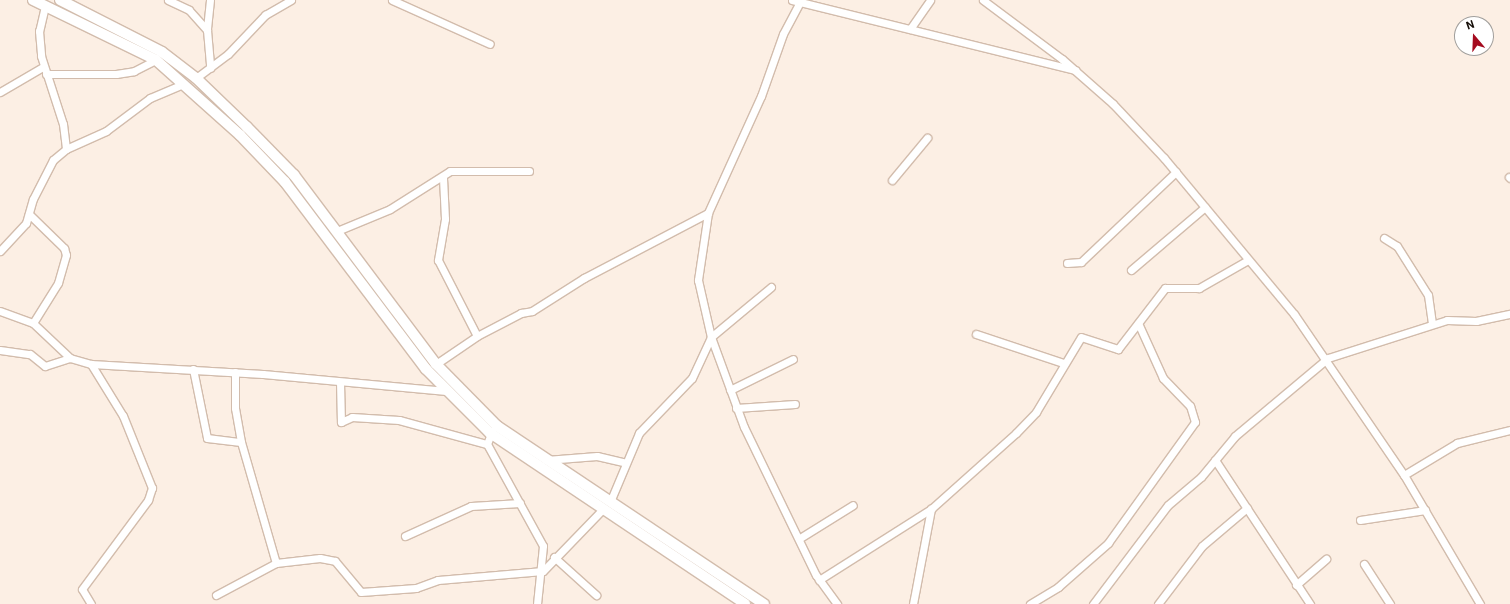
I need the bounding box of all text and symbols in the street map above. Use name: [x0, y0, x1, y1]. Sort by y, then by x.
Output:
north arrow: [1454, 16, 1494, 56]
text: N: [1464, 18, 1476, 33]

